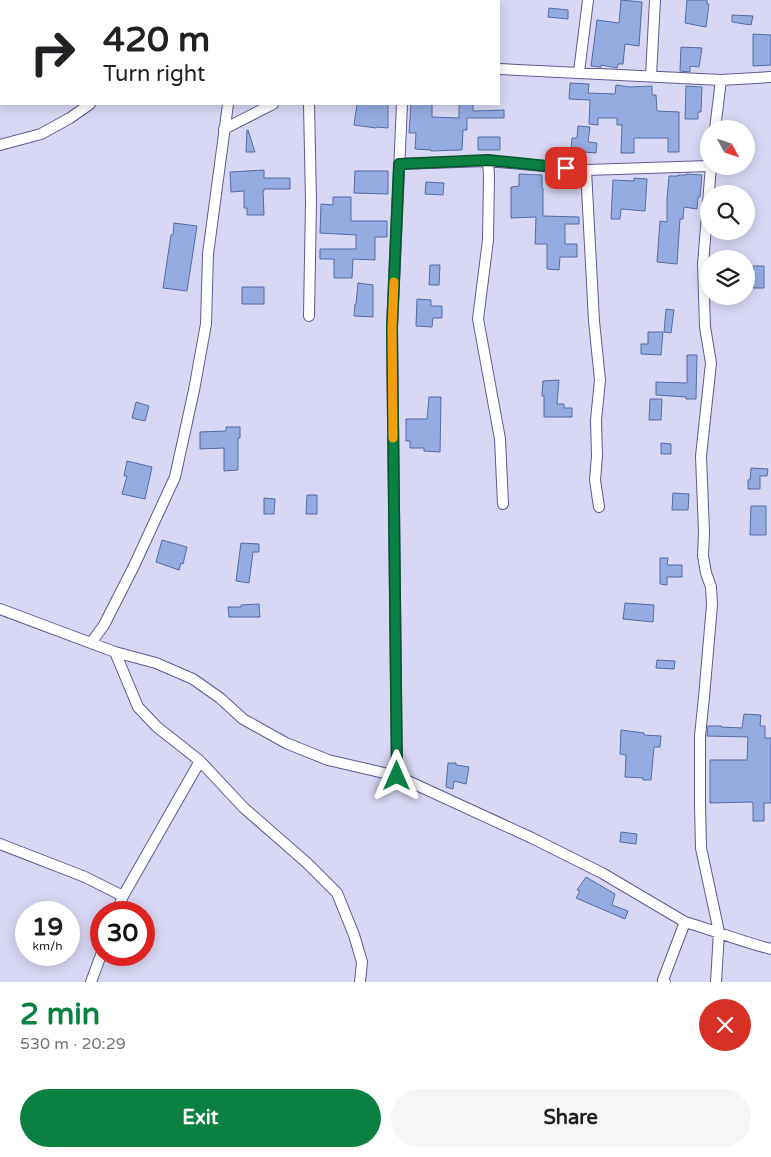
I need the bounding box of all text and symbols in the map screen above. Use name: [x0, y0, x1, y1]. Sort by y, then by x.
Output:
text: 420 m: [103, 19, 210, 61]
icon: right: [20, 20, 85, 85]
text: Turn right: [103, 61, 205, 87]
north arrow: [700, 120, 755, 175]
map controls: [700, 120, 755, 305]
pin: [545, 147, 587, 189]
icon: arrive: [552, 154, 580, 182]
button: search: [700, 185, 755, 240]
button: layers: [700, 250, 755, 305]
position arrow: [370, 749, 422, 801]
speed limit sign: 30: [90, 901, 155, 966]
text: 19: [32, 912, 63, 942]
text: km/h: [32, 939, 63, 953]
text: 2 min: [20, 996, 100, 1033]
button: close: [699, 999, 751, 1051]
text: 530 m · 20:29: [20, 1034, 126, 1054]
button: Exit: [20, 1089, 381, 1147]
button: Share: [391, 1089, 751, 1147]

